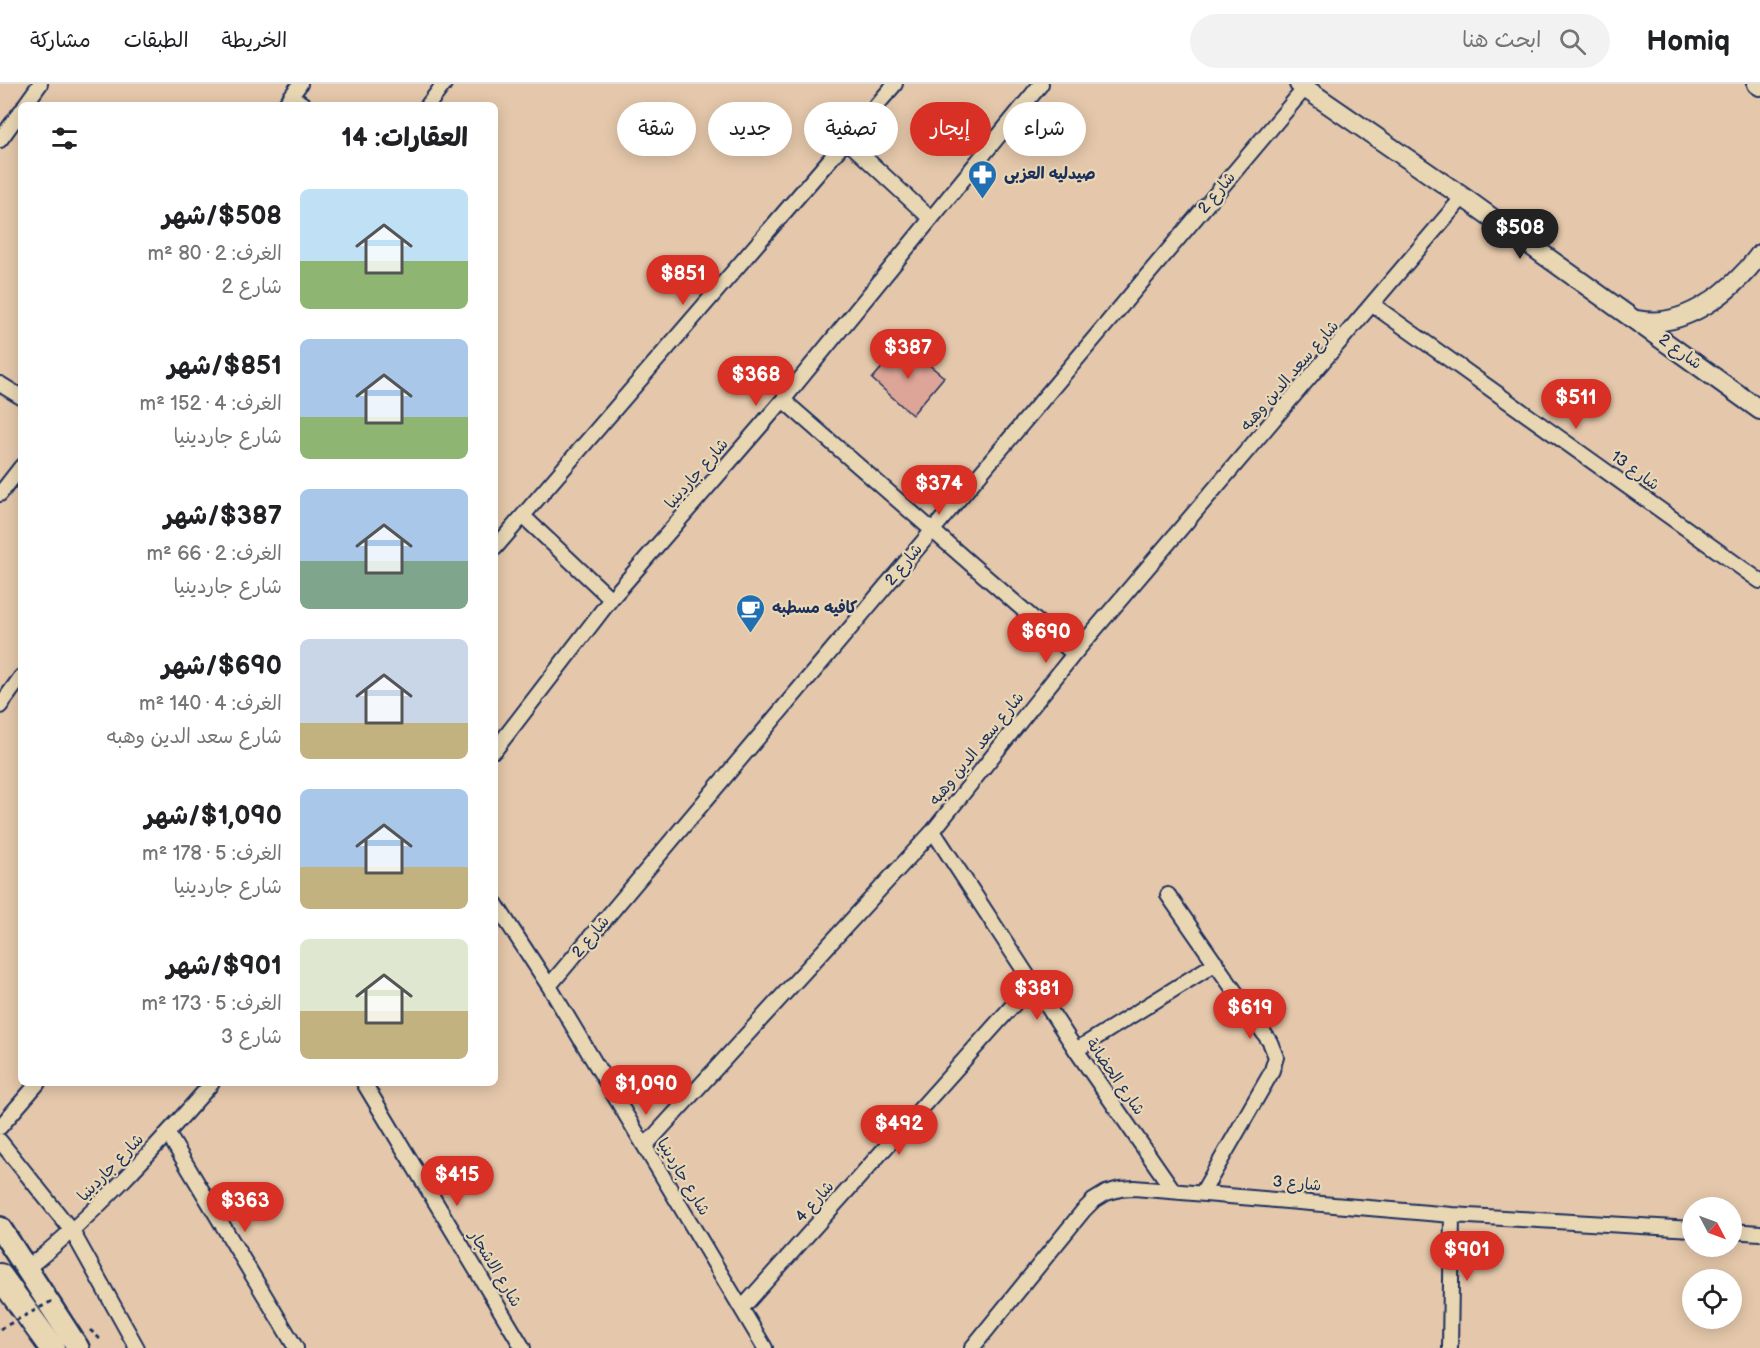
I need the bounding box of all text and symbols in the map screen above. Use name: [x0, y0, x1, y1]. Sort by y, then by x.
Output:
search box: [1190, 14, 1610, 68]
icon: search: [1556, 25, 1589, 58]
text: Homiq: [1646, 25, 1730, 58]
text: ابحث هنا: [1462, 27, 1541, 54]
text: مشاركة: [30, 28, 91, 53]
text: الطبقات: [124, 28, 189, 53]
text: الخريطة: [222, 28, 287, 53]
chip: شقة: [617, 102, 696, 156]
chip: جديد: [708, 102, 792, 156]
chip: تصفية: [804, 102, 898, 156]
chip: إيجار: [910, 102, 991, 156]
chip: شراء: [1003, 102, 1086, 156]
icon: filters: [48, 122, 81, 155]
text: العقارات: 14: [341, 123, 468, 154]
pharmacy icon: صيدليه العزبى: [967, 158, 999, 200]
place label: صيدليه العزبى: [1004, 165, 1096, 184]
street label: شارع 2: [1194, 168, 1241, 218]
text: $508/شهر: [162, 201, 282, 232]
pin: $508: [1484, 209, 1556, 260]
icon: home: [348, 213, 420, 285]
text: $508: [1495, 216, 1545, 240]
text: الغرف: 2 · 80 m²: [148, 242, 282, 266]
pin: $851: [647, 255, 719, 306]
text: $851: [660, 262, 706, 286]
text: شارع 2: [222, 275, 282, 299]
street label: شارع سعد الدين وهبه: [1237, 317, 1344, 436]
pin: $387: [872, 329, 944, 380]
street label: شارع 2: [1654, 330, 1705, 375]
text: $387: [884, 336, 932, 360]
text: $851/شهر: [168, 351, 282, 382]
pin: $368: [720, 356, 792, 407]
icon: home: [348, 363, 420, 435]
text: $368: [732, 363, 781, 387]
pin: $511: [1540, 379, 1612, 430]
text: $511: [1555, 386, 1597, 410]
text: الغرف: 4 · 152 m²: [140, 392, 282, 416]
text: شارع جاردينيا: [173, 425, 282, 449]
street label: شارع جاردينيا: [661, 435, 733, 514]
street label: شارع 13: [1607, 447, 1663, 496]
pin: $374: [903, 465, 975, 516]
text: $374: [915, 472, 963, 496]
text: $387/شهر: [164, 501, 282, 532]
icon: home: [348, 513, 420, 585]
street label: شارع 2: [881, 540, 928, 590]
text: الغرف: 2 · 66 m²: [147, 542, 282, 566]
text: شارع جاردينيا: [173, 575, 282, 599]
cafe icon: كافيه مسطبه: [735, 592, 767, 634]
place label: كافيه مسطبه: [772, 599, 857, 618]
pin: $690: [1010, 613, 1082, 664]
text: $690: [1021, 620, 1071, 644]
text: $690/شهر: [162, 651, 282, 682]
icon: home: [348, 663, 420, 735]
street label: شارع سعد الدين وهبه: [926, 689, 1029, 810]
text: الغرف: 4 · 140 m²: [139, 692, 282, 716]
text: شارع سعد الدين وهبه: [107, 725, 282, 749]
text: $1,090/شهر: [145, 801, 282, 832]
icon: home: [348, 813, 420, 885]
text: الغرف: 5 · 178 m²: [142, 842, 282, 866]
text: شارع جاردينيا: [173, 875, 282, 899]
street label: شارع 2: [568, 912, 615, 962]
text: $901/شهر: [167, 951, 282, 982]
icon: home: [348, 963, 420, 1035]
pin: $381: [1001, 970, 1073, 1021]
text: $381: [1014, 977, 1060, 1001]
pin: $619: [1214, 989, 1286, 1040]
text: الغرف: 5 · 173 m²: [141, 992, 282, 1016]
text: $619: [1227, 996, 1273, 1020]
text: شارع 3: [221, 1025, 282, 1049]
street label: شارع الحضانة: [1081, 1035, 1148, 1120]
pin: $1,090: [597, 1065, 695, 1116]
text: $1,090: [615, 1072, 677, 1096]
pin: $492: [863, 1105, 935, 1156]
text: $492: [875, 1112, 923, 1136]
street label: شارع جاردينيا: [74, 1130, 149, 1207]
street label: شارع جاردينيا: [652, 1135, 714, 1220]
pin: $415: [421, 1156, 493, 1207]
text: $415: [435, 1163, 479, 1187]
street label: شارع 3: [1272, 1172, 1322, 1197]
street label: شارع 4: [792, 1178, 839, 1227]
pin: $363: [209, 1182, 281, 1233]
text: $363: [221, 1189, 269, 1213]
north arrow: [1682, 1197, 1742, 1257]
map controls: [1682, 1197, 1742, 1329]
street label: شارع الاشجار: [463, 1226, 525, 1311]
pin: $901: [1431, 1231, 1503, 1282]
text: $901: [1444, 1238, 1490, 1262]
button: locate: [1682, 1269, 1742, 1329]

